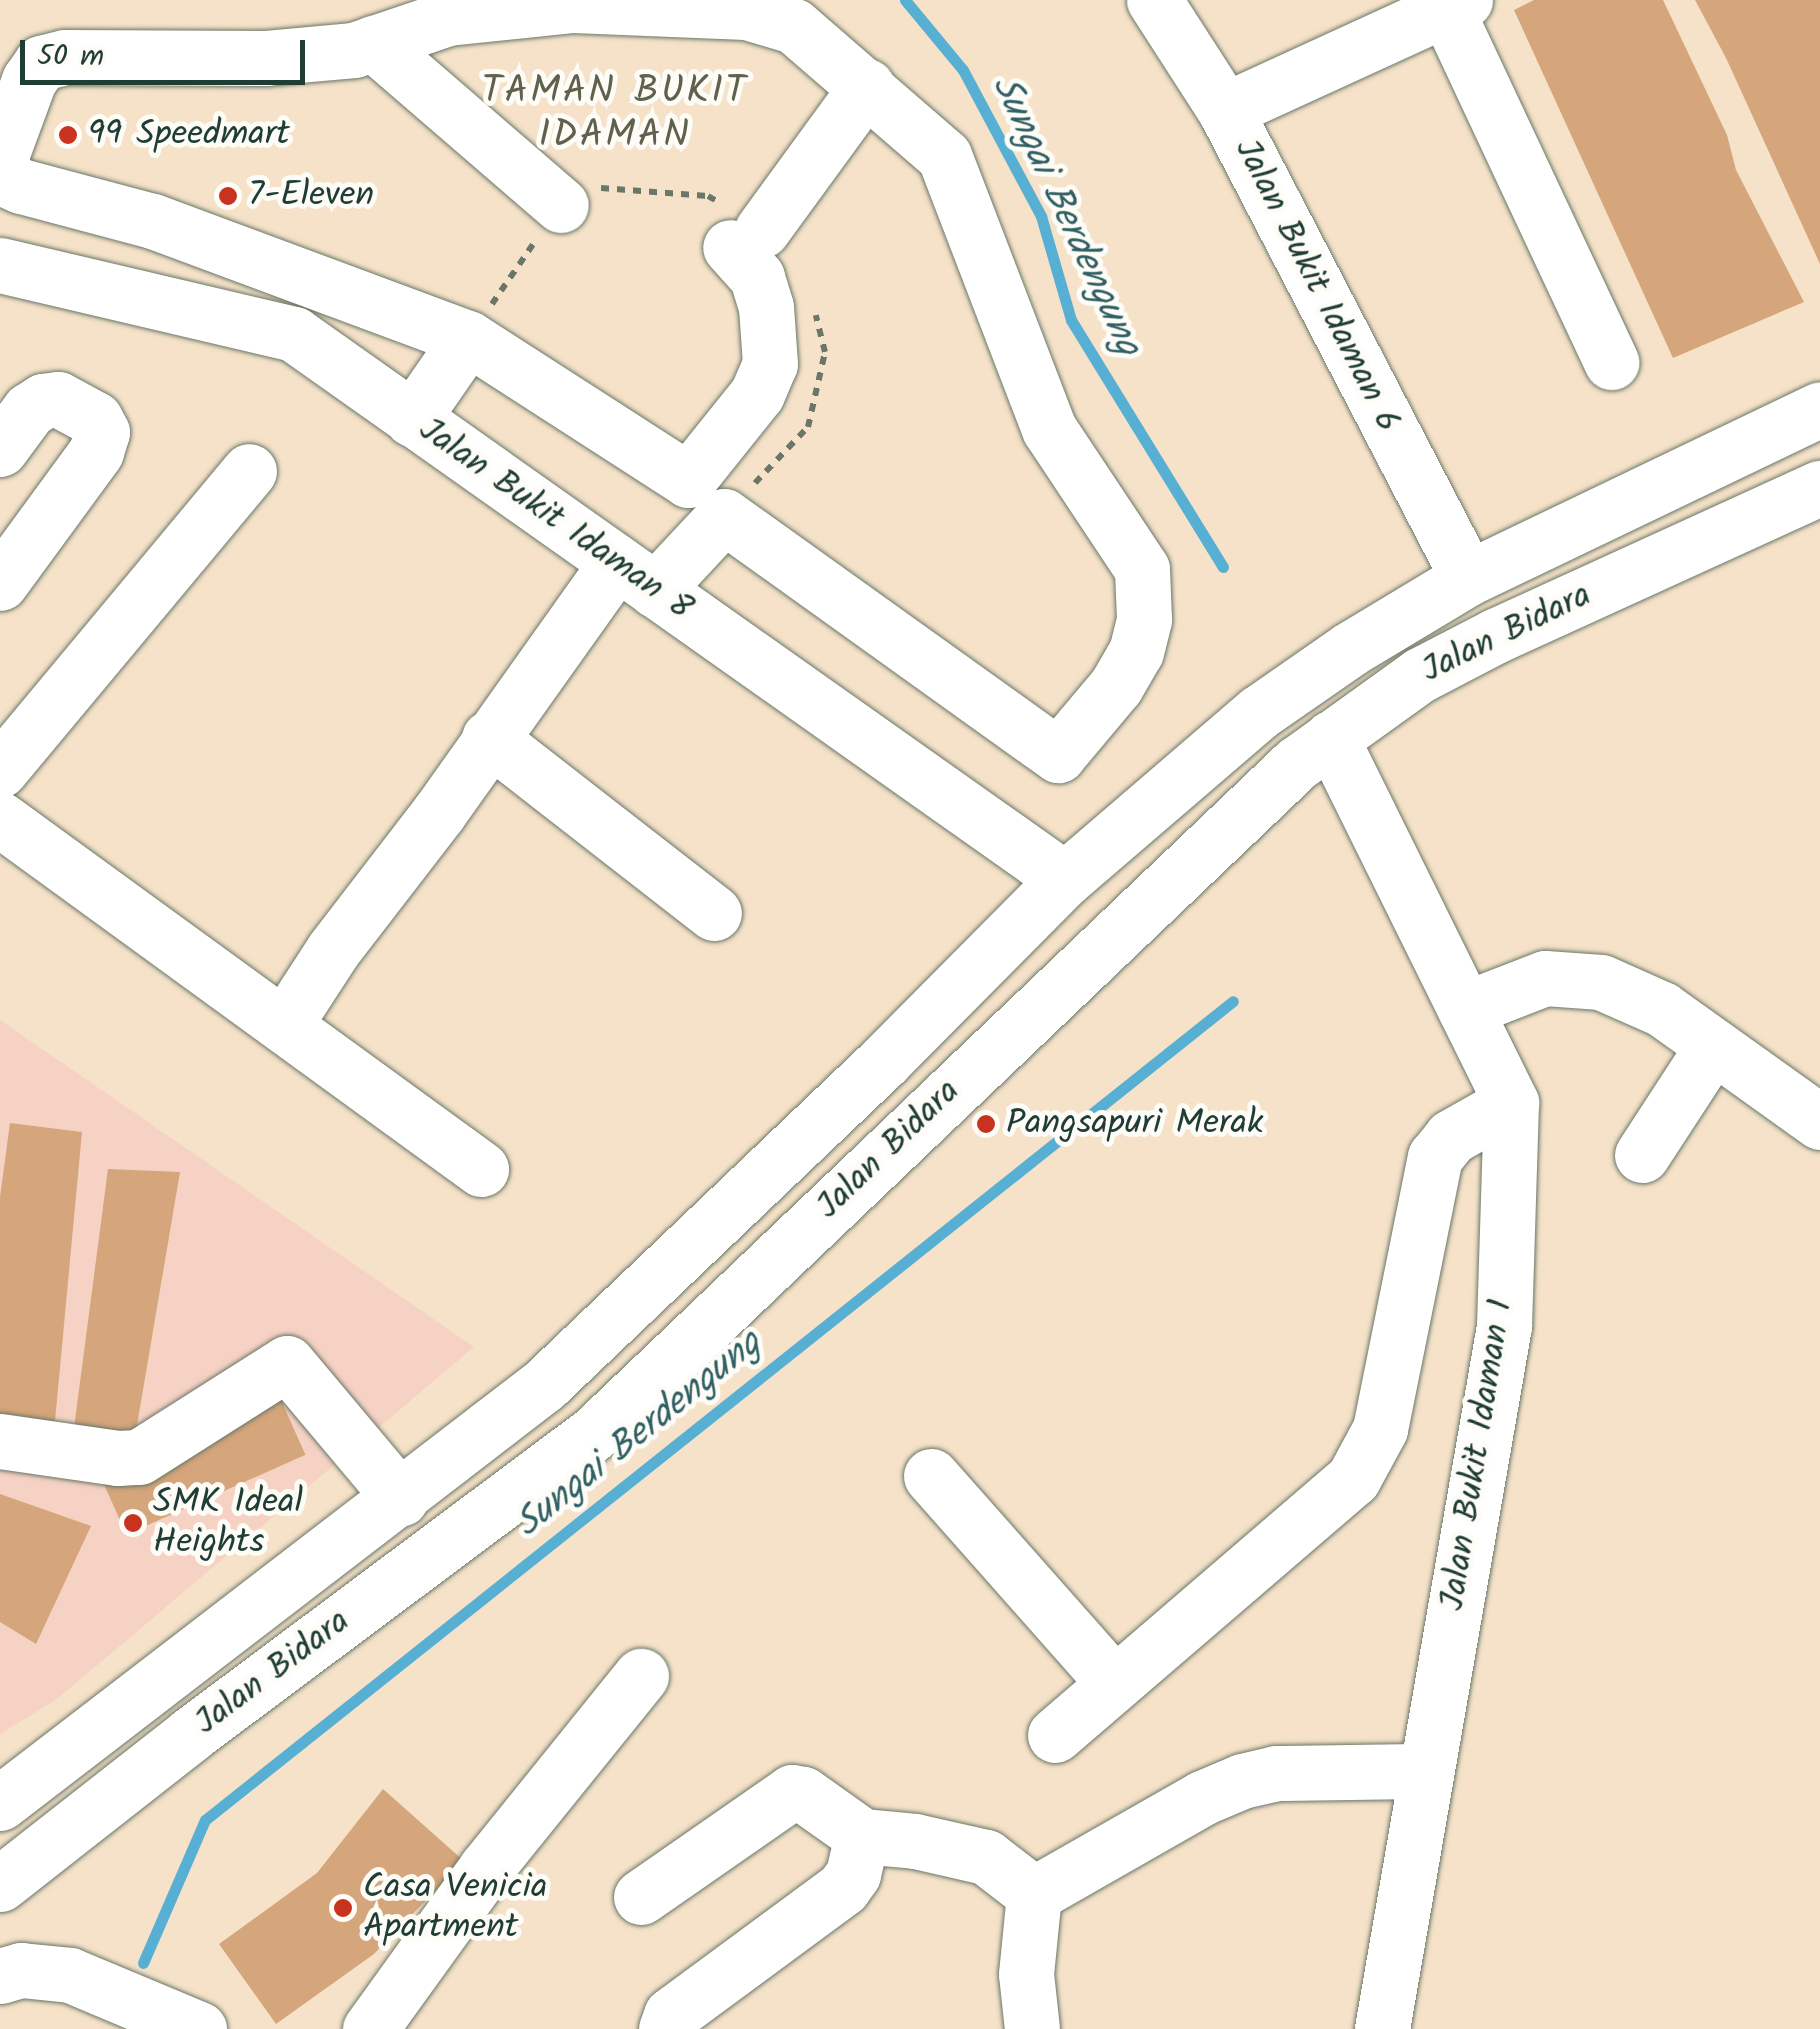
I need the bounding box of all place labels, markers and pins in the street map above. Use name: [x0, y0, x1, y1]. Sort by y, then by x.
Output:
place label: 99 Speedmart: [88, 114, 290, 156]
marker: 99 Speedmart: [57, 124, 79, 146]
place label: 7-Eleven: [248, 175, 374, 217]
marker: 7-Eleven: [217, 185, 239, 207]
place label: Pangsapuri Merak: [1006, 1103, 1263, 1145]
marker: Pangsapuri Merak: [975, 1113, 997, 1135]
place label: SMK Ideal Heights: [153, 1482, 303, 1564]
marker: SMK Ideal Heights: [122, 1512, 144, 1534]
place label: Casa Venicia Apartment: [363, 1867, 547, 1949]
marker: Casa Venicia Apartment: [332, 1897, 354, 1919]

